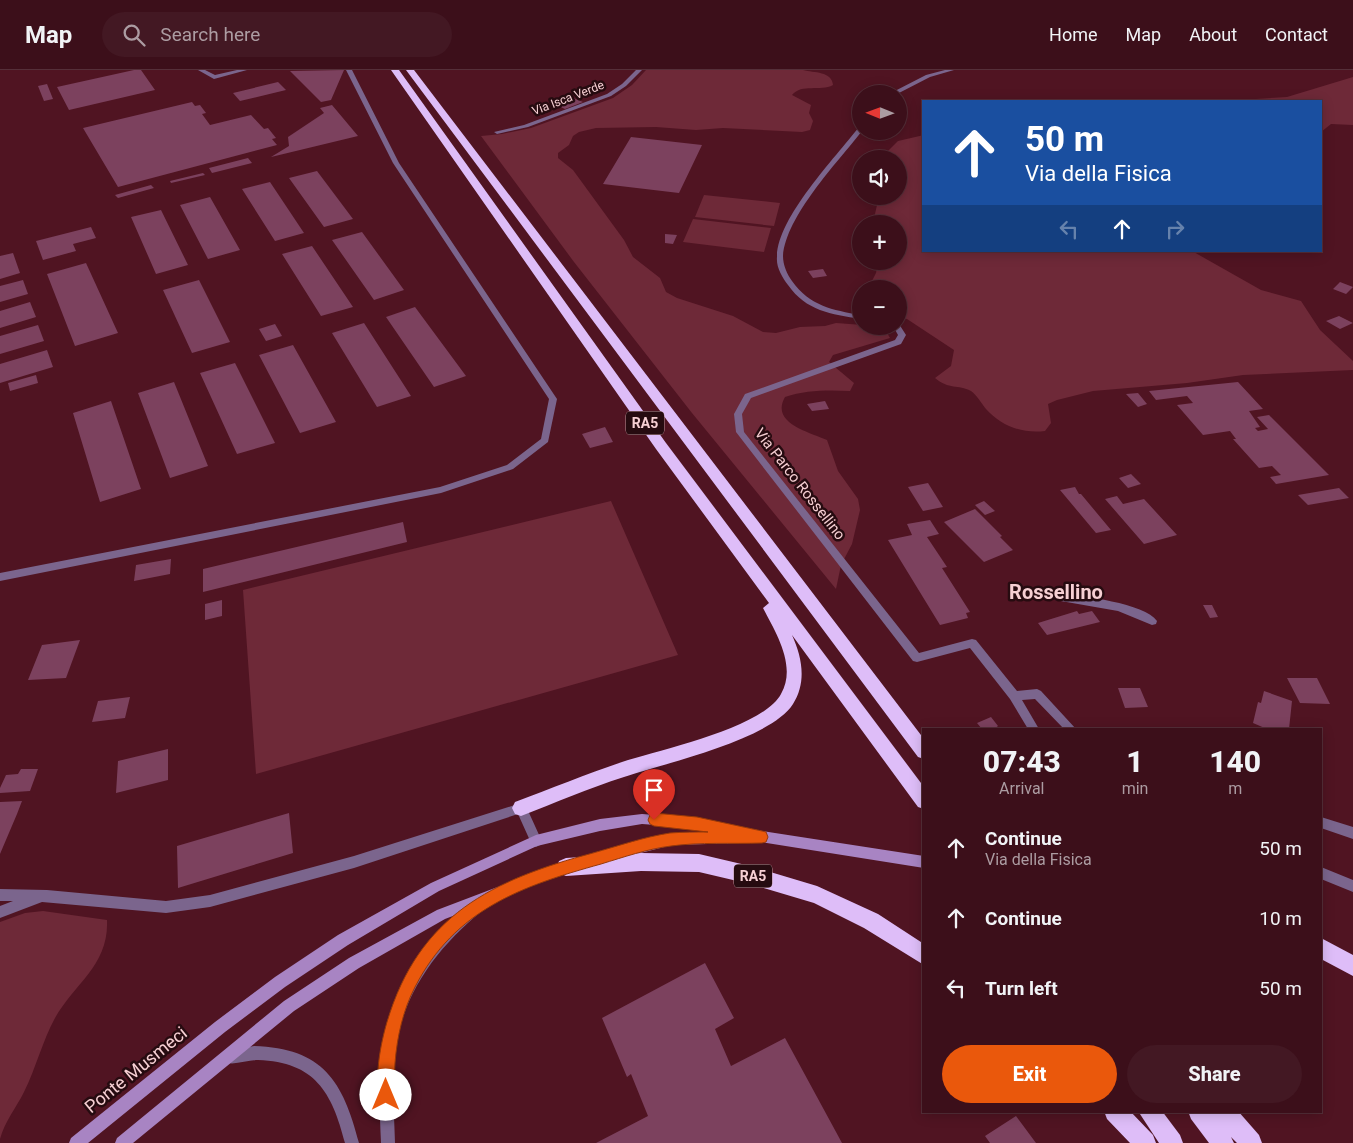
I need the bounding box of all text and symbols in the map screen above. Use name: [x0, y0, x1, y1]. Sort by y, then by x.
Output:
search box: [102, 12, 452, 57]
text: Map: [25, 21, 72, 49]
icon: search: [120, 21, 148, 49]
text: Search here: [160, 23, 260, 46]
text: Home: [1049, 24, 1098, 45]
text: Map: [1126, 24, 1161, 45]
text: About: [1189, 24, 1237, 45]
text: Contact: [1265, 24, 1328, 45]
street label: Via Isca Verde: [530, 78, 606, 118]
north arrow: [852, 85, 908, 140]
map controls: [852, 85, 907, 335]
text: 50 m: [1025, 119, 1104, 160]
icon: ahead: [942, 120, 1007, 185]
button: sound: [852, 150, 907, 205]
text: Via della Fisica: [1025, 161, 1172, 186]
button: +: [852, 215, 907, 270]
icon: left: [1055, 215, 1083, 243]
icon: ahead: [1108, 215, 1136, 243]
icon: right: [1161, 215, 1189, 243]
button: −: [852, 280, 907, 335]
road number: RA5: [626, 412, 664, 434]
street label: Via Parco Rossellino: [751, 425, 849, 543]
district label: Rossellino: [1009, 580, 1103, 604]
text: 07:43: [983, 744, 1061, 779]
text: 1: [1126, 744, 1144, 779]
text: 140: [1209, 744, 1261, 779]
pin: [633, 769, 675, 820]
icon: arrive: [640, 776, 668, 804]
text: Arrival: [999, 779, 1045, 798]
text: min: [1122, 779, 1148, 798]
text: m: [1228, 779, 1242, 798]
text: Continue: [985, 827, 1062, 850]
icon: ahead: [942, 834, 970, 862]
text: 50 m: [1259, 837, 1302, 860]
text: Via della Fisica: [985, 850, 1092, 869]
road number: RA5: [734, 864, 772, 888]
icon: ahead: [942, 904, 970, 932]
text: Continue: [985, 907, 1062, 930]
text: 10 m: [1259, 907, 1302, 930]
icon: left: [942, 974, 970, 1002]
text: Turn left: [985, 977, 1058, 1000]
text: 50 m: [1259, 977, 1302, 1000]
street label: Ponte Musmeci: [80, 1022, 191, 1117]
button: Exit: [942, 1045, 1117, 1103]
button: Share: [1127, 1045, 1302, 1103]
position arrow: [359, 1068, 411, 1120]

